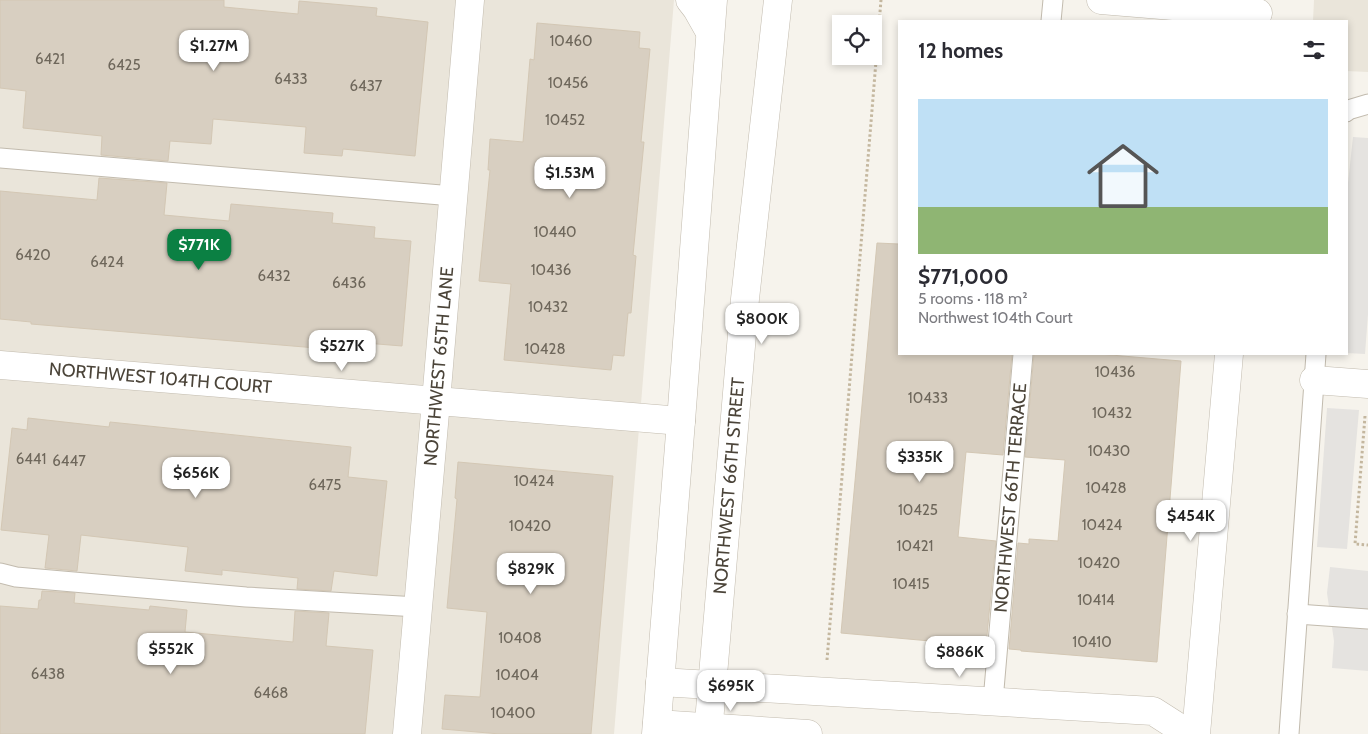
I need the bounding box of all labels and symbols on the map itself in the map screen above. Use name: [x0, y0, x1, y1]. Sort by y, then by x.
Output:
pin: $1.27M: [173, 30, 255, 72]
house number: 10460: [549, 32, 593, 50]
house number: 6421: [35, 50, 65, 68]
house number: 6425: [107, 56, 141, 74]
house number: 6433: [274, 70, 308, 88]
house number: 10456: [548, 74, 588, 92]
house number: 6437: [350, 77, 383, 95]
house number: 10452: [545, 111, 585, 129]
pin: $1.53M: [529, 156, 611, 199]
house number: 10440: [533, 223, 577, 241]
pin: $771K: [164, 228, 234, 271]
house number: 6420: [15, 246, 51, 264]
house number: 6424: [90, 253, 124, 271]
house number: 10436: [531, 261, 571, 279]
street label: NORTHWEST 65TH LANE: [419, 266, 458, 467]
house number: 6432: [257, 267, 291, 285]
house number: 6436: [332, 274, 366, 292]
house number: 10432: [528, 298, 568, 316]
pin: $800K: [727, 302, 797, 345]
pin: $527K: [307, 330, 377, 372]
house number: 10428: [525, 340, 565, 358]
street label: NORTHWEST 104TH COURT: [48, 358, 273, 398]
house number: 10436: [1095, 363, 1135, 381]
street label: NORTHWEST 66TH STREET: [709, 376, 749, 595]
street label: NORTHWEST 66TH TERRACE: [990, 382, 1031, 613]
house number: 10433: [908, 389, 948, 407]
house number: 10432: [1092, 404, 1132, 422]
pin: $335K: [885, 440, 955, 483]
house number: 10430: [1088, 442, 1130, 460]
house number: 6441: [16, 450, 46, 468]
house number: 6447: [52, 452, 86, 470]
pin: $656K: [161, 456, 231, 499]
house number: 10424: [514, 472, 555, 490]
house number: 6475: [309, 476, 341, 494]
house number: 10428: [1086, 479, 1126, 497]
pin: $454K: [1156, 500, 1226, 542]
house number: 10425: [898, 501, 938, 519]
house number: 10424: [1082, 516, 1123, 534]
house number: 10420: [509, 517, 551, 535]
house number: 10421: [897, 537, 933, 555]
pin: $829K: [496, 552, 566, 595]
house number: 10420: [1078, 554, 1120, 572]
house number: 10415: [892, 575, 930, 593]
house number: 10414: [1077, 591, 1115, 609]
house number: 10408: [498, 629, 542, 647]
pin: $552K: [136, 632, 206, 675]
house number: 10410: [1072, 633, 1112, 651]
pin: $886K: [925, 636, 995, 678]
house number: 6438: [31, 665, 65, 683]
house number: 10404: [495, 666, 539, 684]
pin: $695K: [696, 670, 766, 712]
house number: 6468: [254, 684, 288, 702]
house number: 10400: [491, 704, 535, 722]

